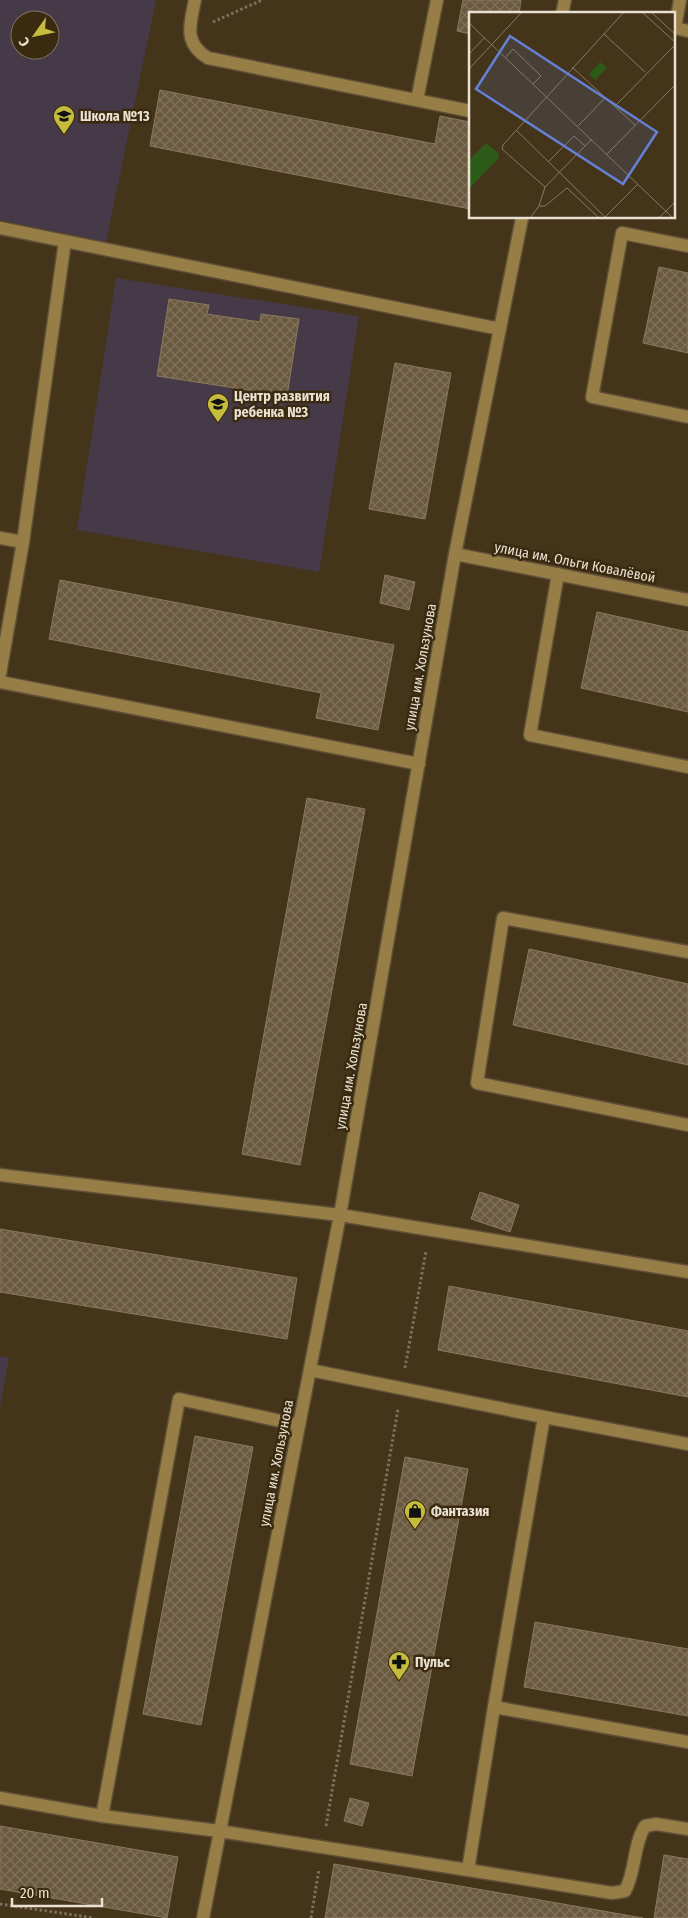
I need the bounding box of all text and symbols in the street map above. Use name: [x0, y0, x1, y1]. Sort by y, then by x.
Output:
north arrow: [10, 10, 60, 60]
inset map: [469, 12, 676, 219]
text: С: [15, 34, 34, 50]
school or university icon: Школа №13: [52, 104, 76, 135]
place label: Школа №13: [80, 108, 150, 125]
place label: Центр развития ребенка №3: [234, 388, 330, 421]
school or university icon: Центр развития ребенка №3: [206, 392, 230, 423]
street label: улица им. Ольги Ковалёвой: [493, 539, 657, 586]
street label: улица им. Хользунова: [401, 602, 440, 732]
street label: улица им. Хользунова: [332, 1001, 371, 1131]
street label: улица им. Хользунова: [256, 1398, 297, 1528]
shop icon: Фантазия: [403, 1499, 427, 1530]
place label: Фантазия: [431, 1503, 489, 1520]
pharmacy icon: Пульс: [387, 1650, 411, 1681]
place label: Пульс: [415, 1654, 451, 1671]
scale bar: [12, 1876, 102, 1908]
text: 20 m: [20, 1884, 50, 1902]

